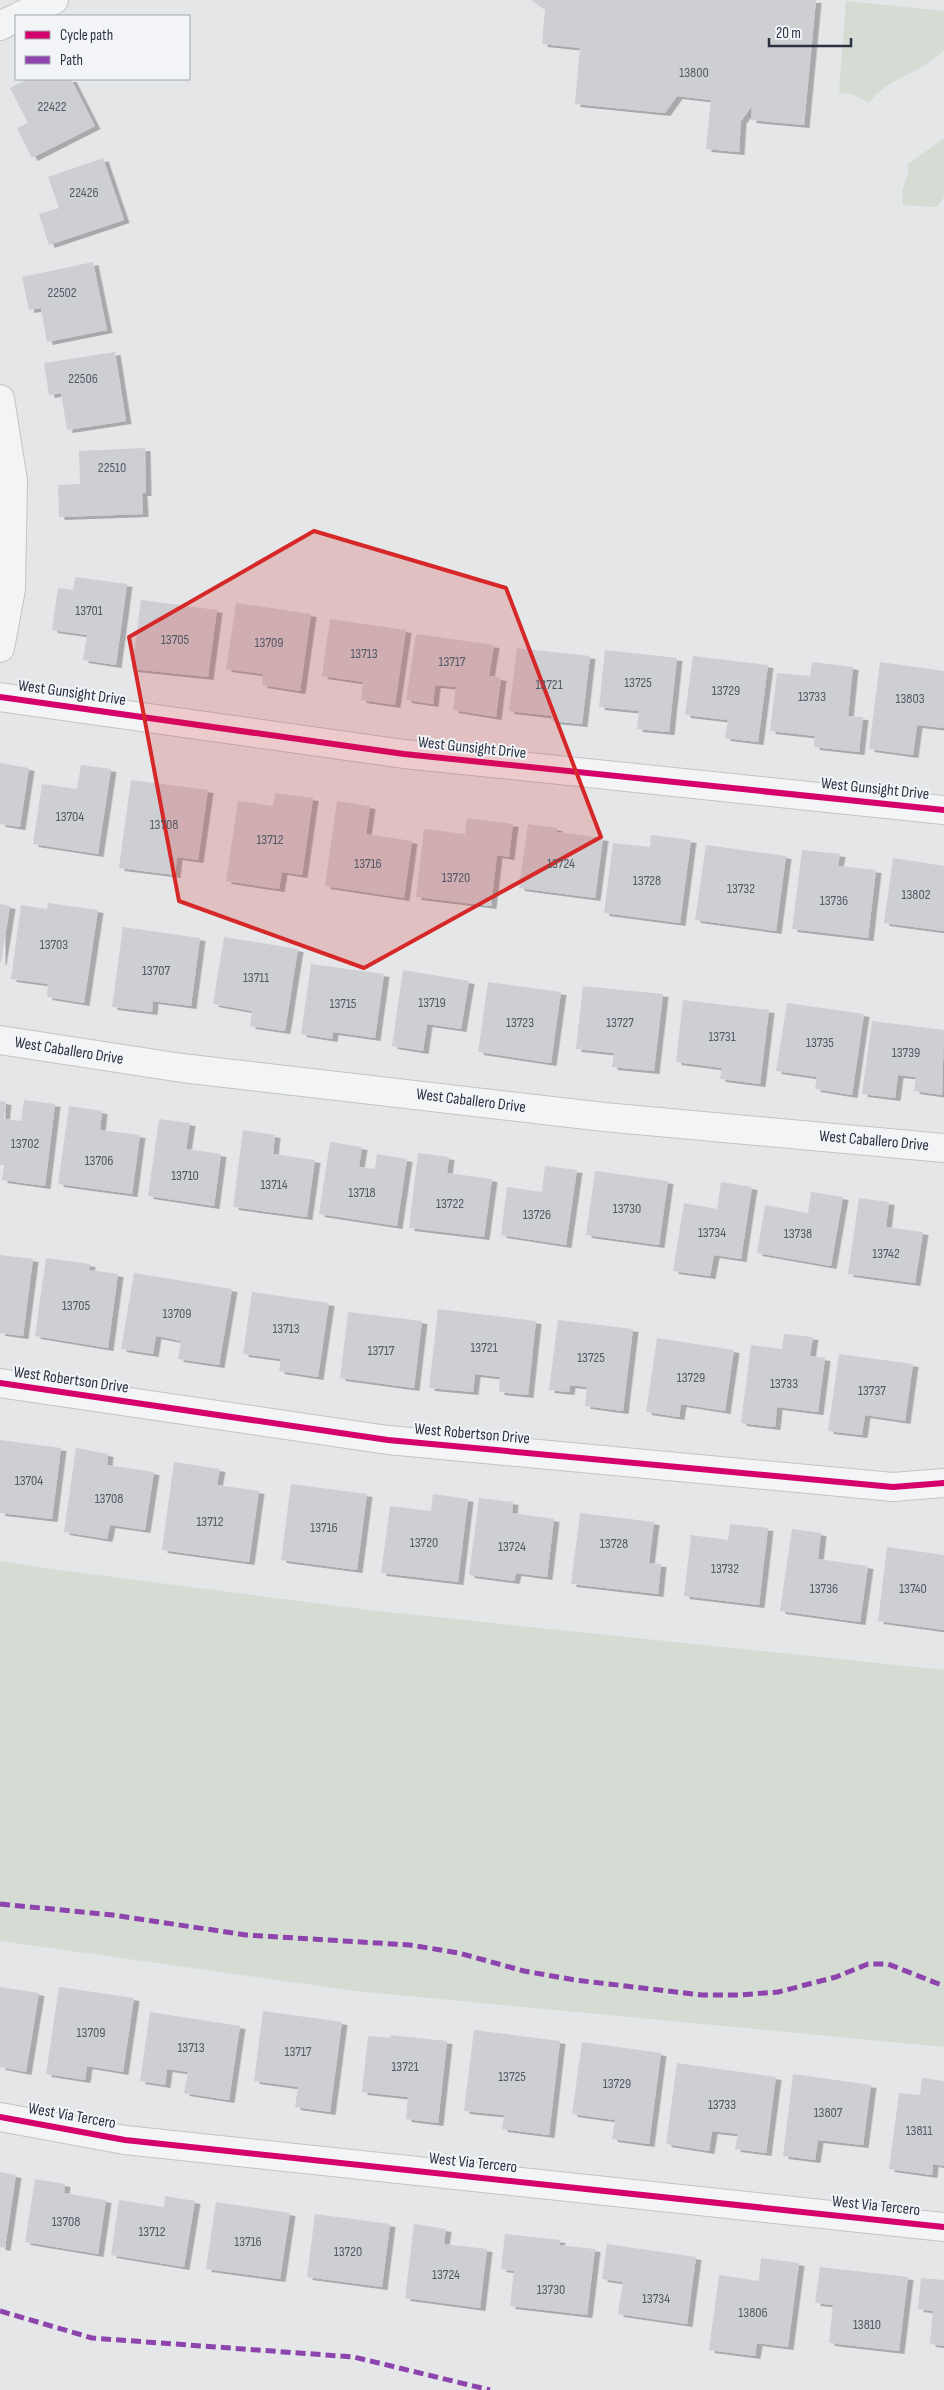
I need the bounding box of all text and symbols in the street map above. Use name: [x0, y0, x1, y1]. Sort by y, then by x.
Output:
legend: [15, 15, 190, 80]
scale bar: [769, 15, 852, 47]
text: 20 m: [776, 24, 801, 43]
text: Cycle path: [60, 26, 113, 45]
text: Path: [60, 51, 83, 70]
house number: 13800: [679, 64, 709, 81]
house number: 22422: [38, 98, 67, 115]
house number: 22426: [69, 184, 99, 201]
house number: 22502: [47, 284, 77, 301]
house number: 22506: [68, 370, 98, 387]
house number: 22510: [98, 459, 126, 476]
house number: 13701: [75, 602, 103, 619]
house number: 13705: [161, 631, 189, 648]
house number: 13709: [255, 634, 283, 651]
house number: 13713: [350, 645, 378, 662]
house number: 13717: [439, 653, 466, 670]
house number: 13725: [624, 674, 652, 691]
street label: West Gunsight Drive: [17, 676, 127, 710]
house number: 13721: [535, 676, 563, 693]
house number: 13729: [712, 682, 740, 699]
house number: 13733: [798, 688, 826, 705]
house number: 13803: [895, 690, 925, 707]
street label: West Gunsight Drive: [417, 733, 527, 763]
street label: West Gunsight Drive: [820, 774, 930, 804]
house number: 13704: [56, 808, 84, 825]
house number: 13708: [150, 816, 178, 833]
house number: 13712: [256, 831, 284, 848]
house number: 13716: [354, 855, 382, 872]
house number: 13724: [547, 855, 575, 872]
house number: 13720: [442, 869, 470, 886]
house number: 13728: [633, 872, 661, 889]
house number: 13732: [727, 880, 755, 897]
house number: 13802: [902, 886, 931, 903]
house number: 13736: [820, 892, 848, 909]
house number: 13703: [40, 936, 68, 953]
house number: 13707: [142, 962, 170, 979]
house number: 13711: [243, 969, 269, 986]
house number: 13719: [418, 994, 446, 1011]
house number: 13715: [330, 995, 357, 1012]
house number: 13723: [506, 1014, 534, 1031]
house number: 13727: [606, 1014, 634, 1031]
house number: 13731: [708, 1028, 736, 1045]
street label: West Caballero Drive: [13, 1033, 125, 1069]
house number: 13735: [806, 1034, 834, 1051]
house number: 13739: [892, 1044, 920, 1061]
street label: West Caballero Drive: [415, 1085, 527, 1117]
street label: West Caballero Drive: [818, 1127, 930, 1155]
house number: 13702: [11, 1135, 39, 1152]
house number: 13706: [85, 1152, 113, 1169]
house number: 13710: [171, 1167, 199, 1184]
house number: 13714: [260, 1176, 288, 1193]
house number: 13718: [348, 1184, 376, 1201]
house number: 13722: [436, 1195, 464, 1212]
house number: 13730: [613, 1200, 641, 1217]
house number: 13726: [523, 1206, 551, 1223]
house number: 13734: [698, 1224, 726, 1241]
house number: 13738: [784, 1225, 812, 1242]
house number: 13742: [872, 1245, 900, 1262]
house number: 13705: [62, 1297, 90, 1314]
house number: 13709: [163, 1305, 191, 1322]
house number: 13713: [272, 1320, 300, 1337]
house number: 13721: [470, 1339, 498, 1356]
house number: 13717: [368, 1342, 395, 1359]
house number: 13725: [577, 1349, 605, 1366]
street label: West Robertson Drive: [12, 1363, 130, 1397]
house number: 13729: [677, 1369, 705, 1386]
house number: 13733: [770, 1375, 798, 1392]
house number: 13737: [858, 1382, 886, 1399]
street label: West Robertson Drive: [413, 1419, 531, 1449]
house number: 13704: [15, 1472, 43, 1489]
house number: 13708: [95, 1490, 123, 1507]
house number: 13712: [196, 1513, 224, 1530]
house number: 13716: [310, 1519, 338, 1536]
house number: 13720: [410, 1534, 438, 1551]
house number: 13728: [600, 1535, 628, 1552]
house number: 13724: [498, 1538, 526, 1555]
house number: 13732: [711, 1560, 739, 1577]
house number: 13736: [810, 1580, 838, 1597]
house number: 13740: [899, 1580, 927, 1597]
house number: 13709: [77, 2024, 105, 2041]
house number: 13713: [177, 2039, 205, 2056]
house number: 13717: [285, 2043, 312, 2060]
house number: 13721: [391, 2058, 419, 2075]
house number: 13725: [498, 2068, 526, 2085]
house number: 13729: [603, 2075, 631, 2092]
house number: 13733: [708, 2096, 736, 2113]
street label: West Via Tercero: [27, 2099, 117, 2133]
house number: 13807: [814, 2104, 843, 2121]
house number: 13811: [906, 2122, 932, 2139]
street label: West Via Tercero: [428, 2149, 518, 2177]
street label: West Via Tercero: [831, 2192, 921, 2220]
house number: 13708: [52, 2213, 80, 2230]
house number: 13712: [138, 2223, 166, 2240]
house number: 13716: [234, 2233, 262, 2250]
house number: 13720: [334, 2243, 362, 2260]
house number: 13724: [432, 2266, 460, 2283]
house number: 13730: [537, 2281, 565, 2298]
house number: 13734: [642, 2290, 670, 2307]
house number: 13806: [738, 2304, 768, 2321]
house number: 13810: [853, 2316, 881, 2333]

